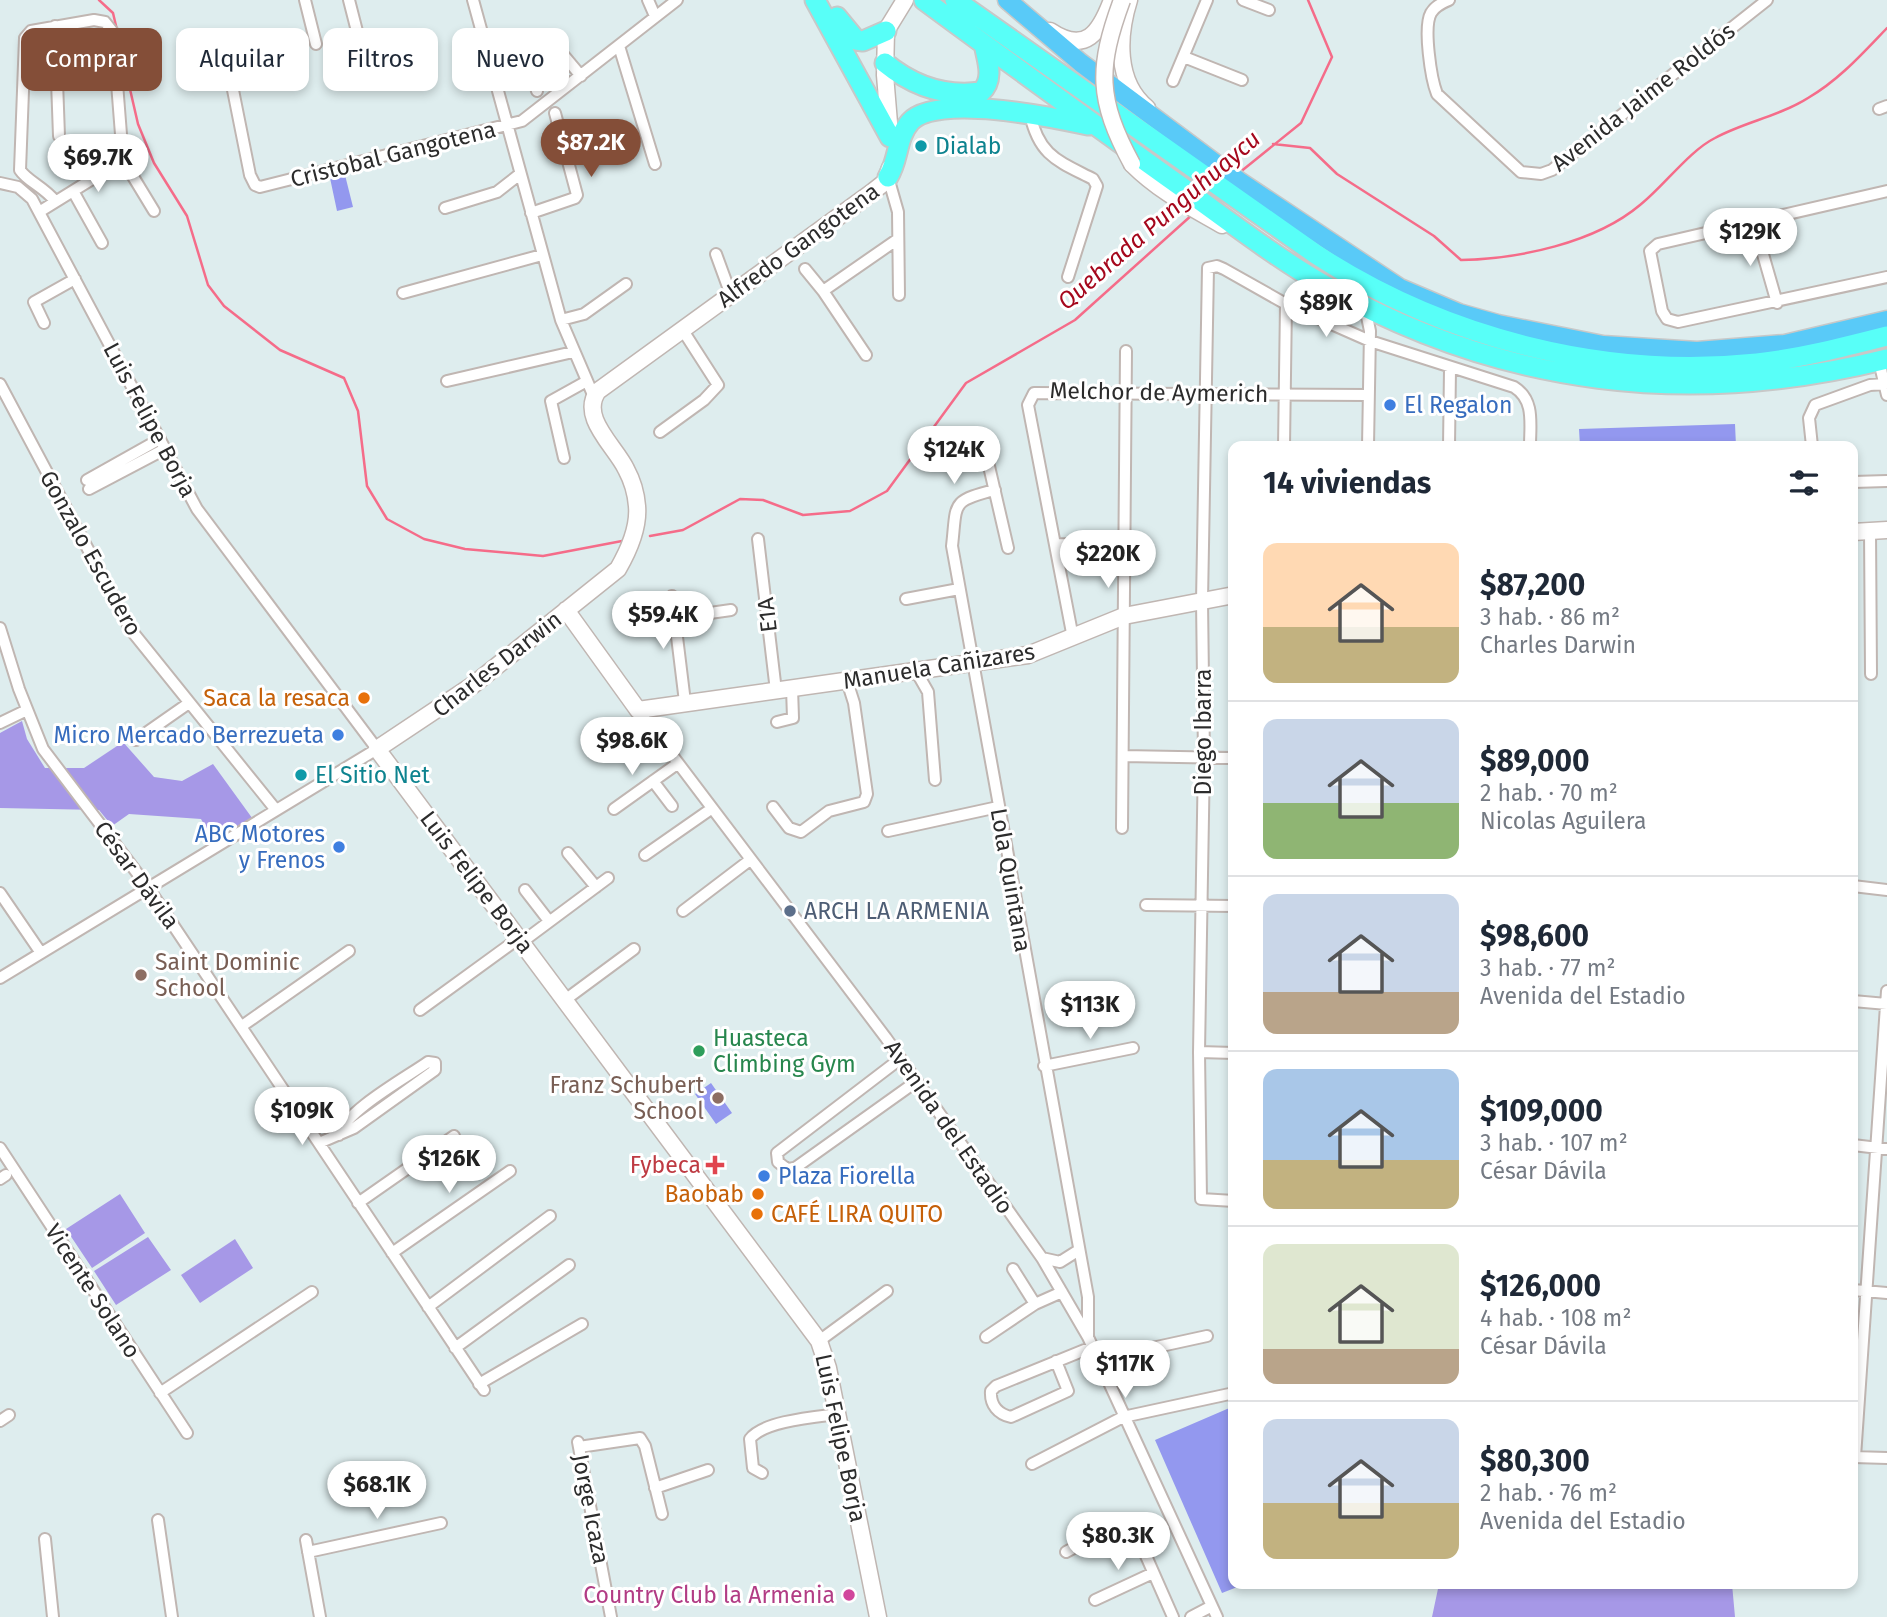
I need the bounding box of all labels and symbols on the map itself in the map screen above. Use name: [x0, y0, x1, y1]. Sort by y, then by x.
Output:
street label: Avenida Jaime Roldós: [1546, 17, 1740, 177]
street label: Cristobal Gangotena: [287, 115, 499, 193]
pin: $87.2K: [534, 120, 648, 179]
water label: Quebrada Punguhuaycu: [1052, 124, 1266, 316]
place label: Dialab: [935, 132, 1001, 160]
pin: $69.7K: [41, 134, 155, 194]
marker: Dialab: [913, 138, 929, 154]
street label: Alfredo Gangotena: [711, 177, 885, 313]
pin: $129K: [1701, 208, 1799, 268]
pin: $89K: [1285, 280, 1367, 339]
street label: Luis Felipe Borja: [97, 338, 203, 502]
street label: Melchor de Aymerich: [1049, 376, 1269, 408]
place label: El Regalon: [1404, 391, 1512, 419]
marker: El Regalon: [1382, 397, 1398, 413]
pin: $124K: [905, 426, 1003, 486]
street label: Gonzalo Escudero: [34, 466, 148, 640]
pin: $220K: [1059, 530, 1157, 590]
pin: $59.4K: [606, 592, 720, 651]
street label: E1A: [751, 595, 783, 634]
street label: Charles Darwin: [427, 605, 567, 723]
street label: Manuela Cañizares: [841, 637, 1037, 695]
street label: Diego Ibarra: [1189, 668, 1217, 796]
place label: Saca la resaca: [203, 684, 350, 712]
marker: Saca la resaca: [356, 690, 372, 706]
pin: $98.6K: [575, 718, 689, 777]
place label: Micro Mercado Berrezueta: [53, 721, 324, 749]
marker: Micro Mercado Berrezueta: [330, 727, 346, 743]
place label: El Sitio Net: [315, 761, 431, 789]
marker: El Sitio Net: [293, 767, 309, 783]
street label: Luis Felipe Borja: [414, 805, 540, 959]
street label: Lola Quintana: [985, 806, 1037, 954]
street label: César Dávila: [88, 816, 186, 934]
place label: ABC Motores y Frenos: [195, 820, 325, 874]
marker: ABC Motores y Frenos: [331, 839, 347, 855]
place label: ARCH LA ARMENIA: [804, 897, 990, 925]
marker: ARCH LA ARMENIA: [782, 903, 798, 919]
place label: Saint Dominic School: [155, 948, 300, 1002]
marker: Saint Dominic School: [133, 967, 149, 983]
pin: $113K: [1041, 982, 1139, 1041]
place label: Huasteca Climbing Gym: [713, 1024, 856, 1078]
street label: Avenida del Estadio: [879, 1035, 1019, 1219]
marker: Huasteca Climbing Gym: [691, 1043, 707, 1059]
place label: Franz Schubert School: [550, 1071, 705, 1125]
pin: $109K: [253, 1088, 351, 1147]
marker: Franz Schubert School: [710, 1090, 726, 1106]
pin: $126K: [400, 1136, 498, 1195]
place label: Fybeca: [630, 1151, 701, 1179]
marker: Fybeca: [707, 1157, 723, 1173]
place label: Plaza Fiorella: [778, 1162, 916, 1190]
marker: Plaza Fiorella: [756, 1168, 772, 1184]
place label: Baobab: [664, 1180, 744, 1208]
marker: Baobab: [750, 1186, 766, 1202]
place label: CAFÉ LIRA QUITO: [771, 1199, 943, 1228]
marker: CAFÉ LIRA QUITO: [749, 1206, 765, 1222]
street label: Vicente Solano: [39, 1219, 147, 1363]
pin: $117K: [1076, 1340, 1174, 1400]
street label: Luis Felipe Borja: [809, 1351, 873, 1525]
street label: Jorge Icaza: [567, 1452, 615, 1566]
pin: $68.1K: [320, 1462, 434, 1521]
pin: $80.3K: [1061, 1512, 1175, 1572]
place label: Country Club la Armenia: [583, 1581, 835, 1609]
marker: Country Club la Armenia: [841, 1587, 857, 1603]

